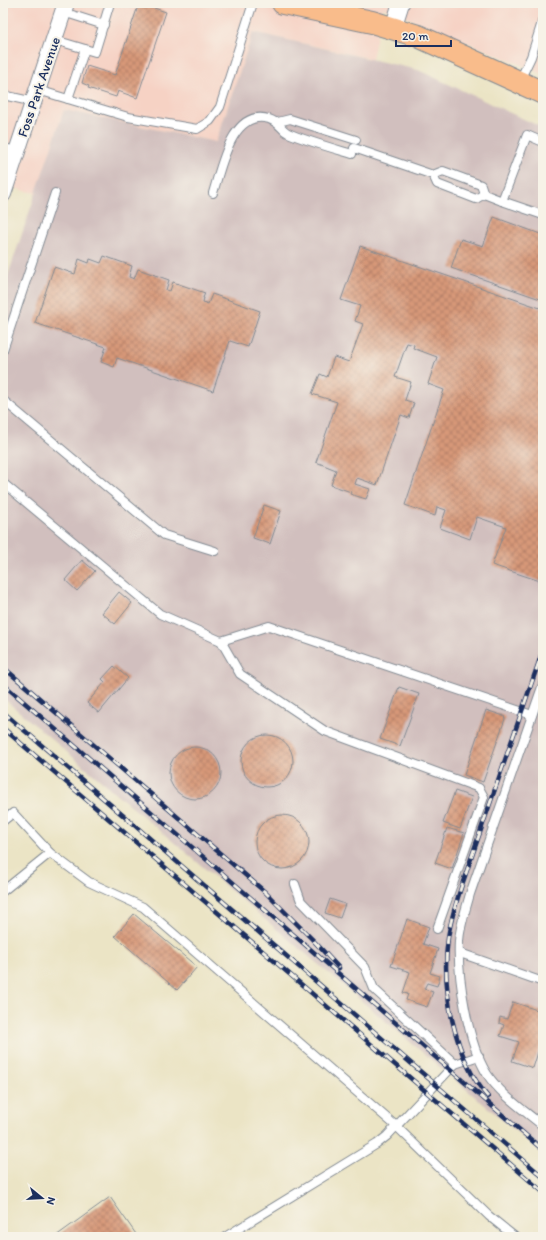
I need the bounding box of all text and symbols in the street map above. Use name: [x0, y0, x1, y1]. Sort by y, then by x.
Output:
scale bar: [396, 22, 451, 48]
text: 20 m: [402, 29, 429, 43]
street label: Foss Park Avenue: [14, 34, 64, 139]
north arrow: [22, 1178, 62, 1218]
text: N: [44, 1195, 58, 1206]

